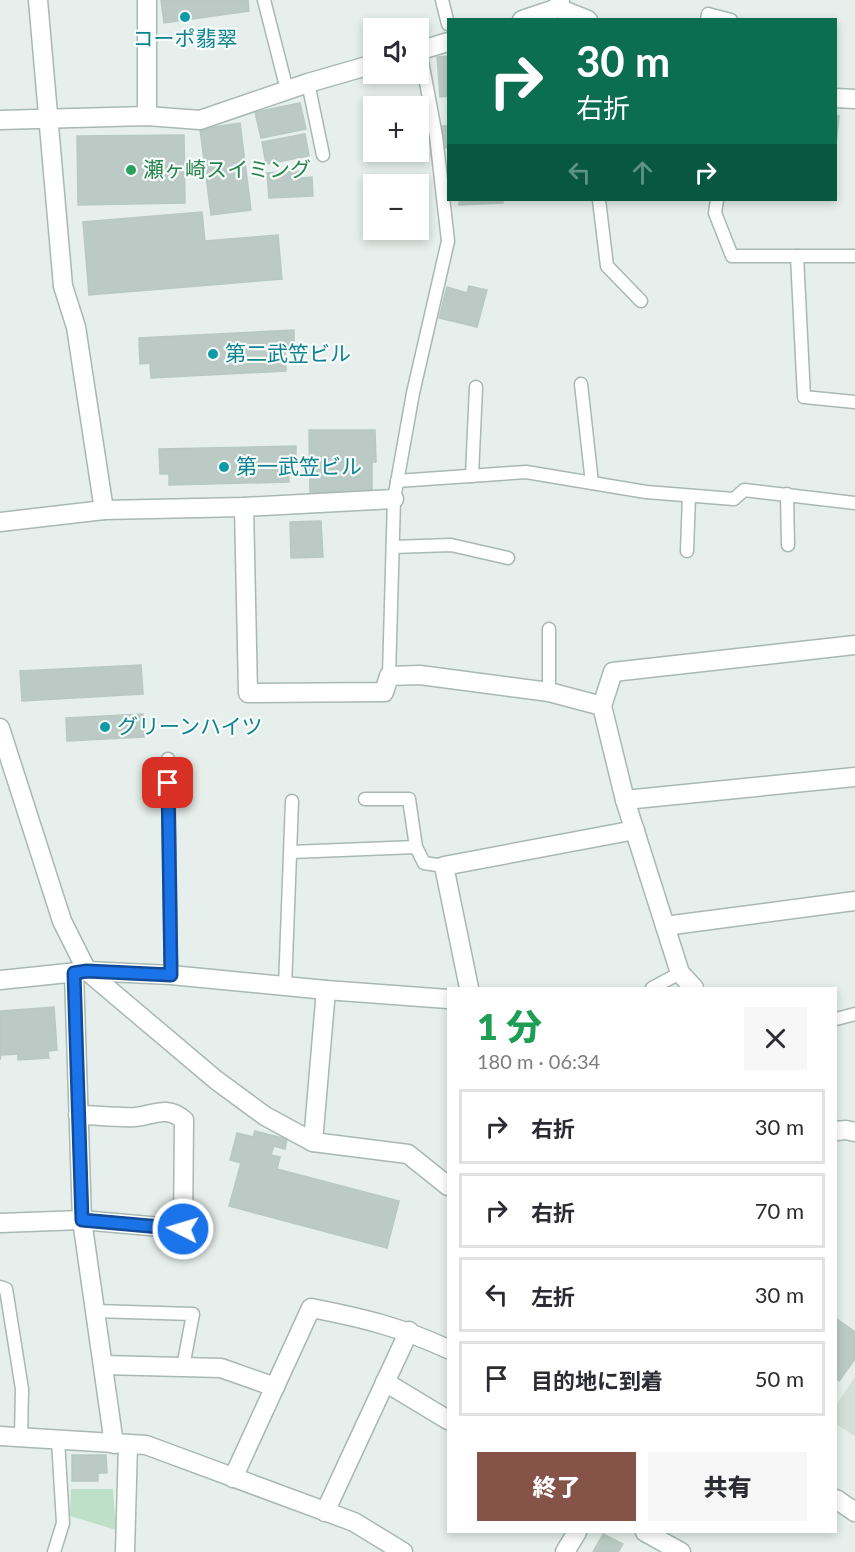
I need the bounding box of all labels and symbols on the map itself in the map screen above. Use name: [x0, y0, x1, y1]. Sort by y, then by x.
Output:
marker: コーポ翡翠: [178, 10, 192, 24]
place label: コーポ翡翠: [133, 25, 238, 50]
place label: 瀬ヶ崎スイミング: [143, 156, 311, 181]
marker: 瀬ヶ崎スイミング: [124, 163, 138, 177]
place label: 第二武笠ビル: [225, 340, 351, 365]
marker: 第二武笠ビル: [206, 347, 220, 361]
place label: 第一武笠ビル: [236, 453, 362, 478]
marker: 第一武笠ビル: [217, 460, 231, 474]
place label: グリーンハイツ: [117, 713, 263, 738]
marker: グリーンハイツ: [98, 720, 112, 734]
pin: [142, 757, 193, 808]
position arrow: [151, 1197, 215, 1261]

